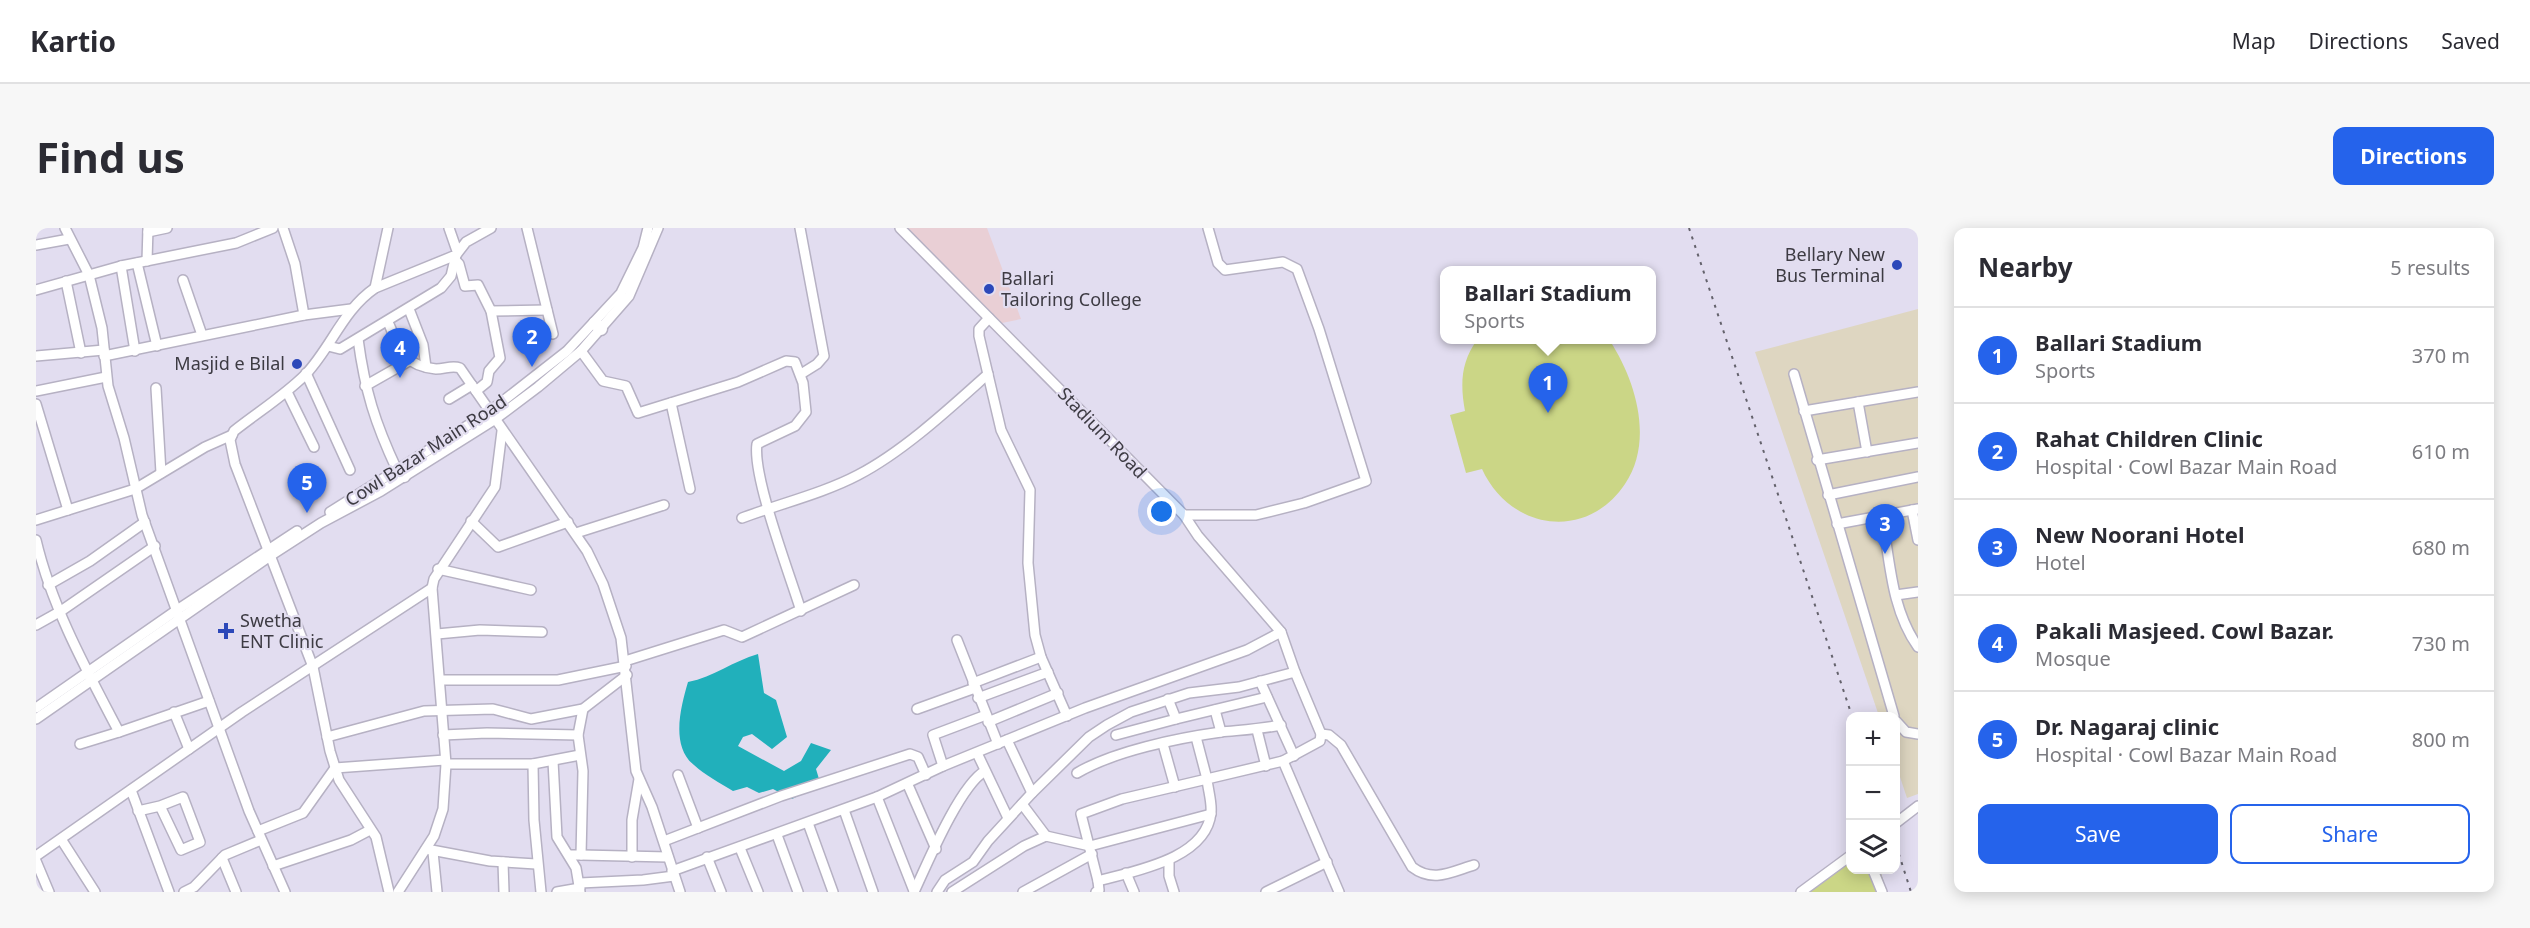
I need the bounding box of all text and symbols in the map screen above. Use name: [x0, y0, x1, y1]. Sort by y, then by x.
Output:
text: Kartio: [30, 22, 116, 60]
text: Map: [2232, 27, 2276, 55]
text: Directions: [2309, 27, 2408, 55]
text: Saved: [2441, 27, 2500, 55]
button: Directions: [2333, 127, 2494, 185]
text: Find us: [36, 128, 185, 185]
place label: Bellary New Bus Terminal: [1775, 242, 1885, 287]
text: Nearby: [1978, 249, 2073, 285]
text: 5 results: [2390, 254, 2470, 281]
marker: Bellary New Bus Terminal: [1890, 258, 1904, 272]
place label: Ballari Tailoring College: [1001, 266, 1142, 311]
popup: [1440, 266, 1656, 344]
text: Ballari Stadium: [1464, 277, 1632, 307]
marker: Ballari Tailoring College: [982, 282, 996, 296]
text: Sports: [1464, 307, 1525, 334]
pin: 2: [512, 318, 552, 367]
text: Ballari Stadium: [2035, 327, 2202, 357]
pin: 4: [380, 328, 420, 378]
text: 1: [1992, 342, 2003, 369]
text: 370 m: [2412, 342, 2470, 369]
place label: Masjid e Bilal: [174, 351, 285, 375]
marker: Masjid e Bilal: [290, 357, 304, 371]
text: Sports: [2035, 357, 2095, 384]
pin: 1: [1528, 364, 1568, 413]
street label: Stadium Road: [1053, 381, 1152, 483]
street label: Cowl Bazar Main Road: [340, 389, 511, 511]
text: Rahat Children Clinic: [2035, 423, 2263, 453]
text: 2: [1992, 438, 2003, 465]
text: 610 m: [2412, 438, 2470, 465]
text: Hospital · Cowl Bazar Main Road: [2035, 453, 2337, 480]
pin: 5: [288, 464, 326, 513]
your location: [1147, 497, 1176, 526]
pin: 3: [1866, 504, 1904, 554]
text: New Noorani Hotel: [2035, 519, 2245, 549]
text: 3: [1992, 534, 2003, 561]
text: 680 m: [2412, 534, 2470, 561]
text: Hotel: [2035, 549, 2086, 576]
place label: Swetha ENT Clinic: [240, 608, 324, 653]
text: Pakali Masjeed. Cowl Bazar.: [2035, 615, 2334, 645]
marker: Swetha ENT Clinic: [217, 622, 235, 640]
text: 4: [1992, 630, 2003, 657]
text: 730 m: [2412, 630, 2470, 657]
text: Mosque: [2035, 645, 2111, 672]
text: Dr. Nagaraj clinic: [2035, 711, 2219, 741]
map controls: [1846, 712, 1900, 874]
button: +: [1846, 712, 1900, 766]
text: 5: [1992, 726, 2003, 753]
text: 800 m: [2412, 726, 2470, 753]
text: Hospital · Cowl Bazar Main Road: [2035, 741, 2337, 768]
button: −: [1846, 766, 1900, 820]
button: Save: [1978, 804, 2218, 864]
button: Share: [2230, 804, 2470, 864]
button: layers: [1846, 820, 1900, 874]

